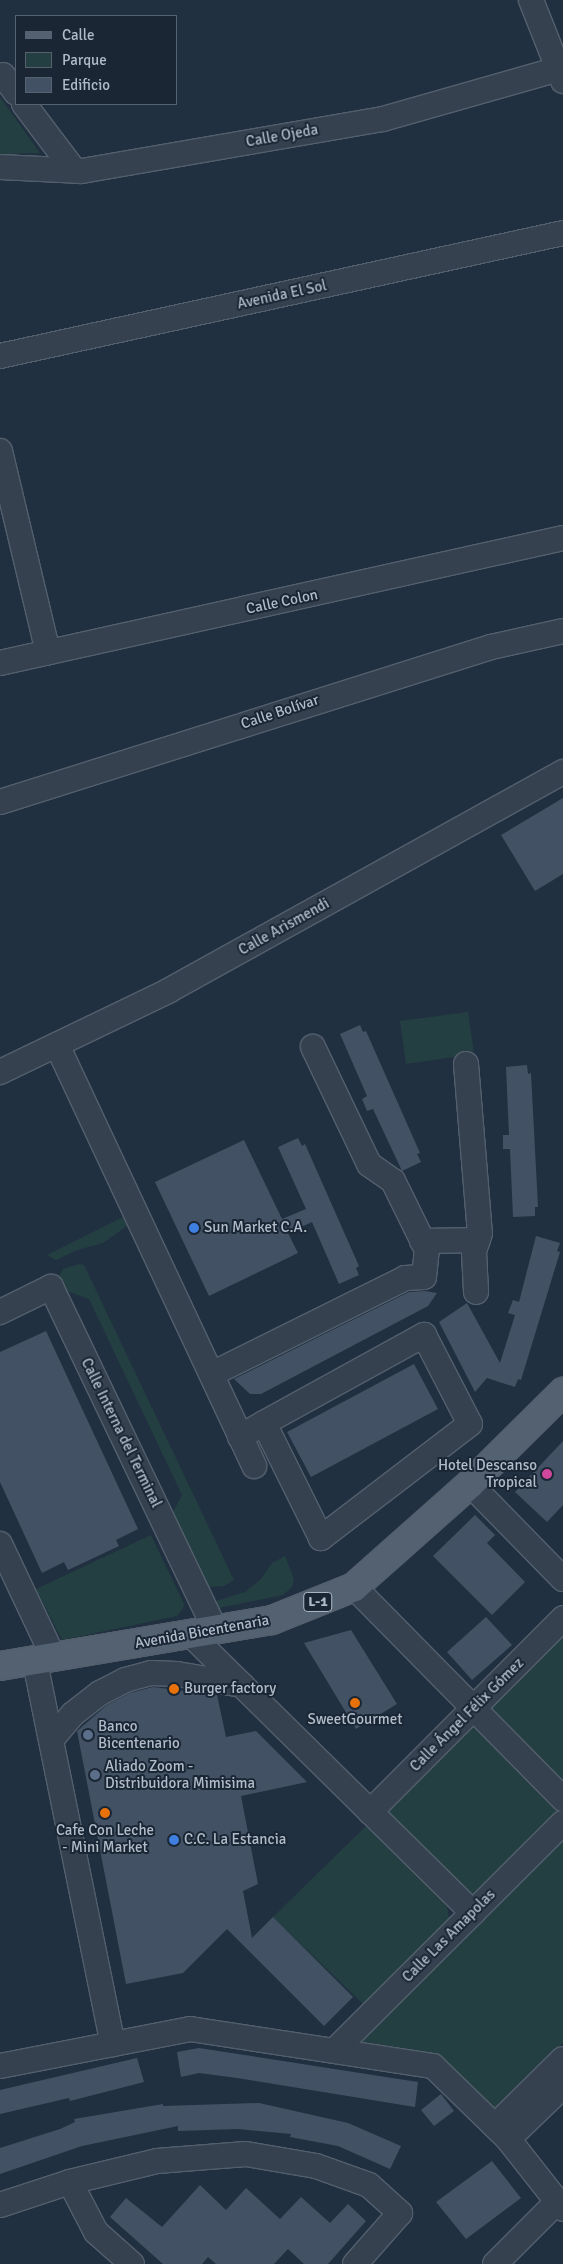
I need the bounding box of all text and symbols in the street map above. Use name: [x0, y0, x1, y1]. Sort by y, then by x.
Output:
legend: [15, 15, 178, 105]
text: Calle: [62, 26, 95, 44]
text: Parque: [62, 51, 107, 69]
text: Edificio: [62, 76, 110, 94]
street label: Calle Ojeda: [244, 121, 320, 151]
street label: Avenida El Sol: [236, 277, 328, 313]
street label: Calle Colon: [245, 586, 319, 618]
street label: Calle Bolívar: [239, 691, 321, 733]
street label: Calle Arismendi: [235, 895, 333, 959]
place label: Sun Market C.A.: [204, 1219, 307, 1237]
marker: Sun Market C.A.: [188, 1222, 200, 1234]
street label: Calle Interna del Terminal: [77, 1355, 165, 1511]
place label: Hotel Descanso Tropical: [438, 1456, 537, 1491]
marker: Hotel Descanso Tropical: [541, 1468, 553, 1480]
road number: L-1: [303, 1590, 333, 1614]
street label: Avenida Bicentenaria: [134, 1611, 270, 1653]
street label: Calle Ángel Félix Gómez: [406, 1654, 528, 1776]
place label: Burger factory: [184, 1680, 276, 1698]
marker: Burger factory: [168, 1683, 180, 1695]
marker: SweetGourmet: [349, 1697, 361, 1709]
place label: SweetGourmet: [308, 1711, 402, 1729]
place label: Banco Bicentenario: [98, 1717, 180, 1752]
marker: Banco Bicentenario: [82, 1729, 94, 1741]
place label: Aliado Zoom - Distribuidora Mimisima: [105, 1757, 255, 1792]
marker: Aliado Zoom - Distribuidora Mimisima: [89, 1769, 101, 1781]
marker: Cafe Con Leche - Mini Market: [99, 1807, 111, 1819]
place label: Cafe Con Leche - Mini Market: [56, 1821, 154, 1856]
place label: C.C. La Estancia: [184, 1831, 286, 1849]
marker: C.C. La Estancia: [168, 1834, 180, 1846]
street label: Calle Las Amapolas: [399, 1886, 499, 1986]

